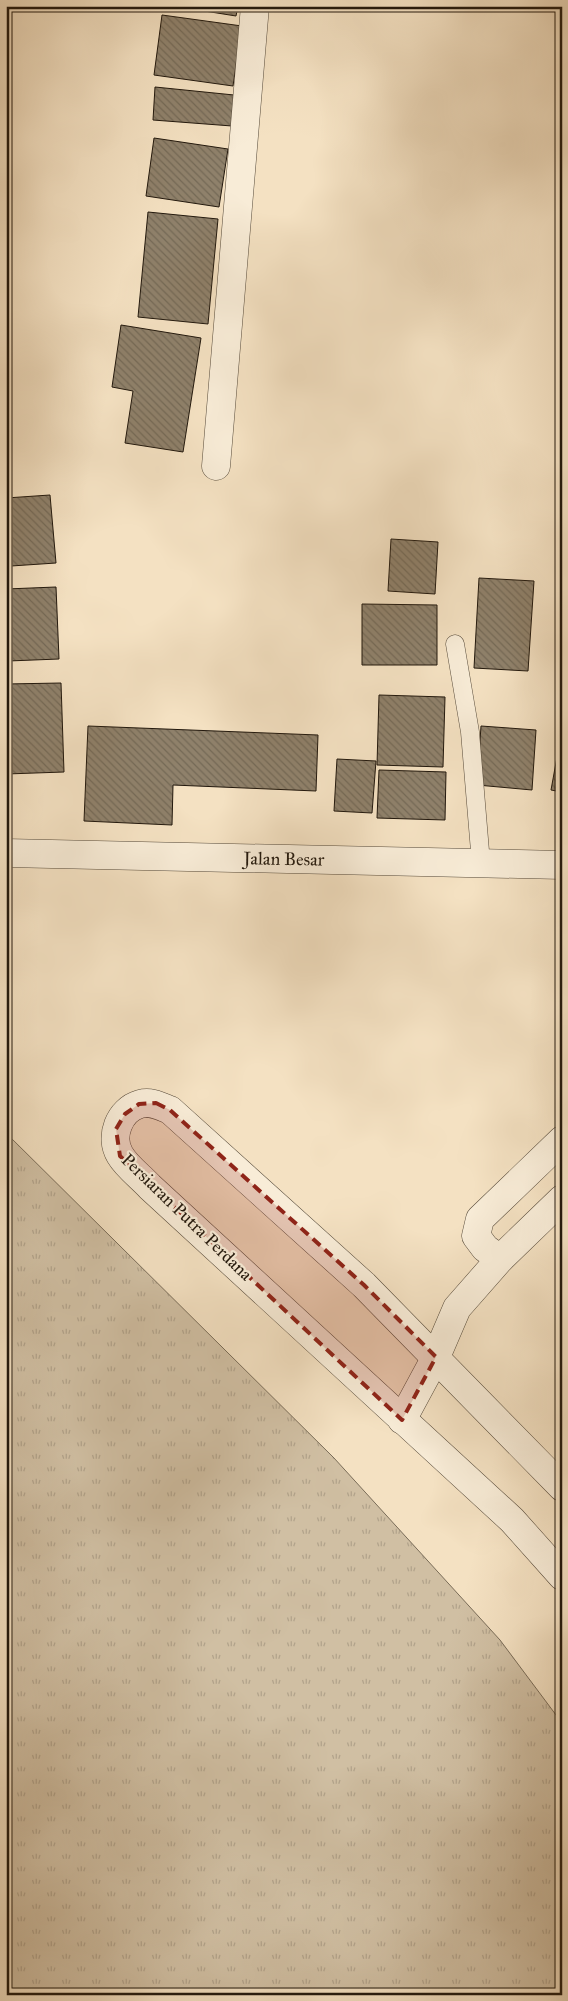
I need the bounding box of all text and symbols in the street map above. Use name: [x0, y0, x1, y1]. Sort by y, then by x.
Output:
street label: Jalan Besar: [241, 847, 325, 872]
street label: Persiaran Putra Perdana: [117, 1149, 257, 1286]

